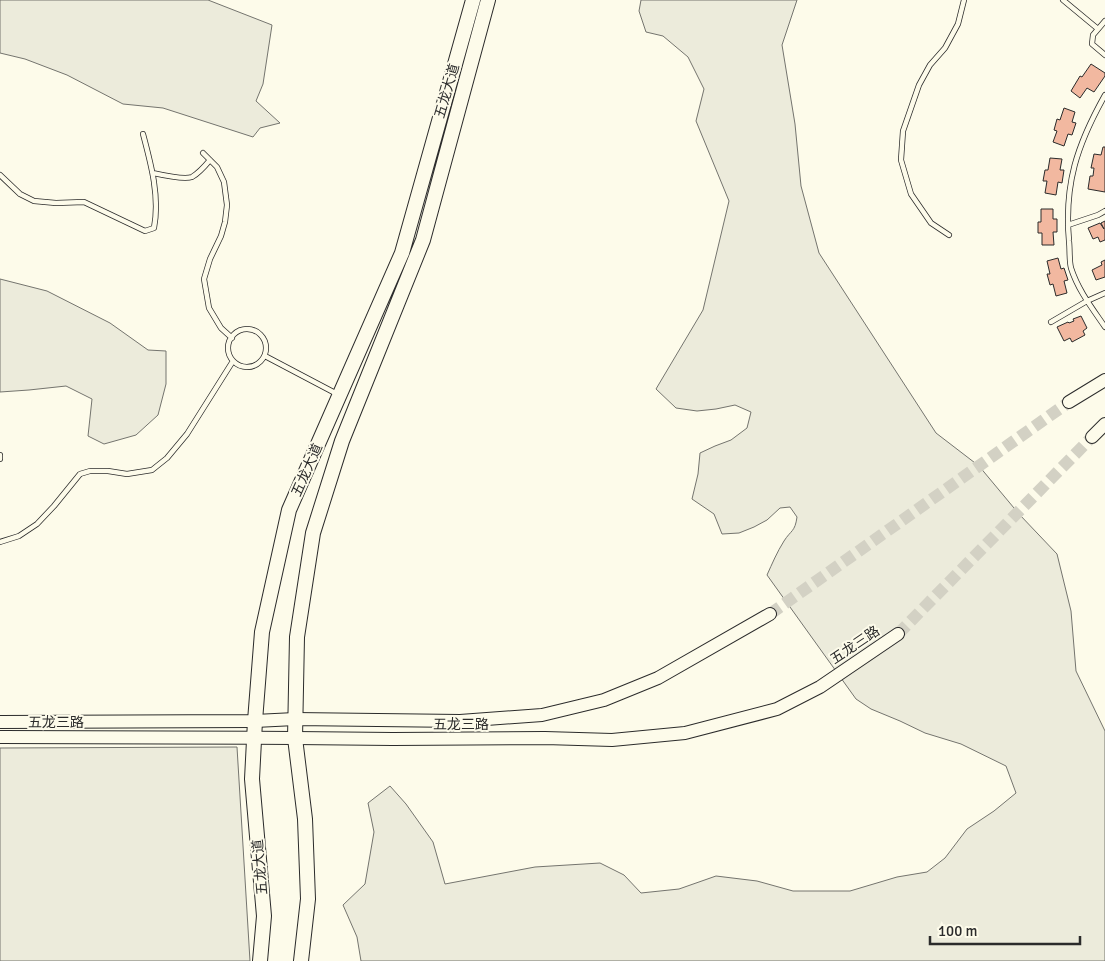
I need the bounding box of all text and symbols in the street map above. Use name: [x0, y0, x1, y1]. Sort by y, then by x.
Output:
street label: 五龙大道: [431, 62, 463, 120]
street label: 五龙大道: [288, 441, 326, 499]
street label: 五龙三路: [827, 622, 883, 668]
street label: 五龙三路: [28, 714, 84, 731]
street label: 五龙三路: [433, 716, 489, 733]
street label: 五龙大道: [249, 838, 271, 896]
scale bar: [930, 914, 1080, 946]
text: 100 m: [938, 922, 978, 940]

